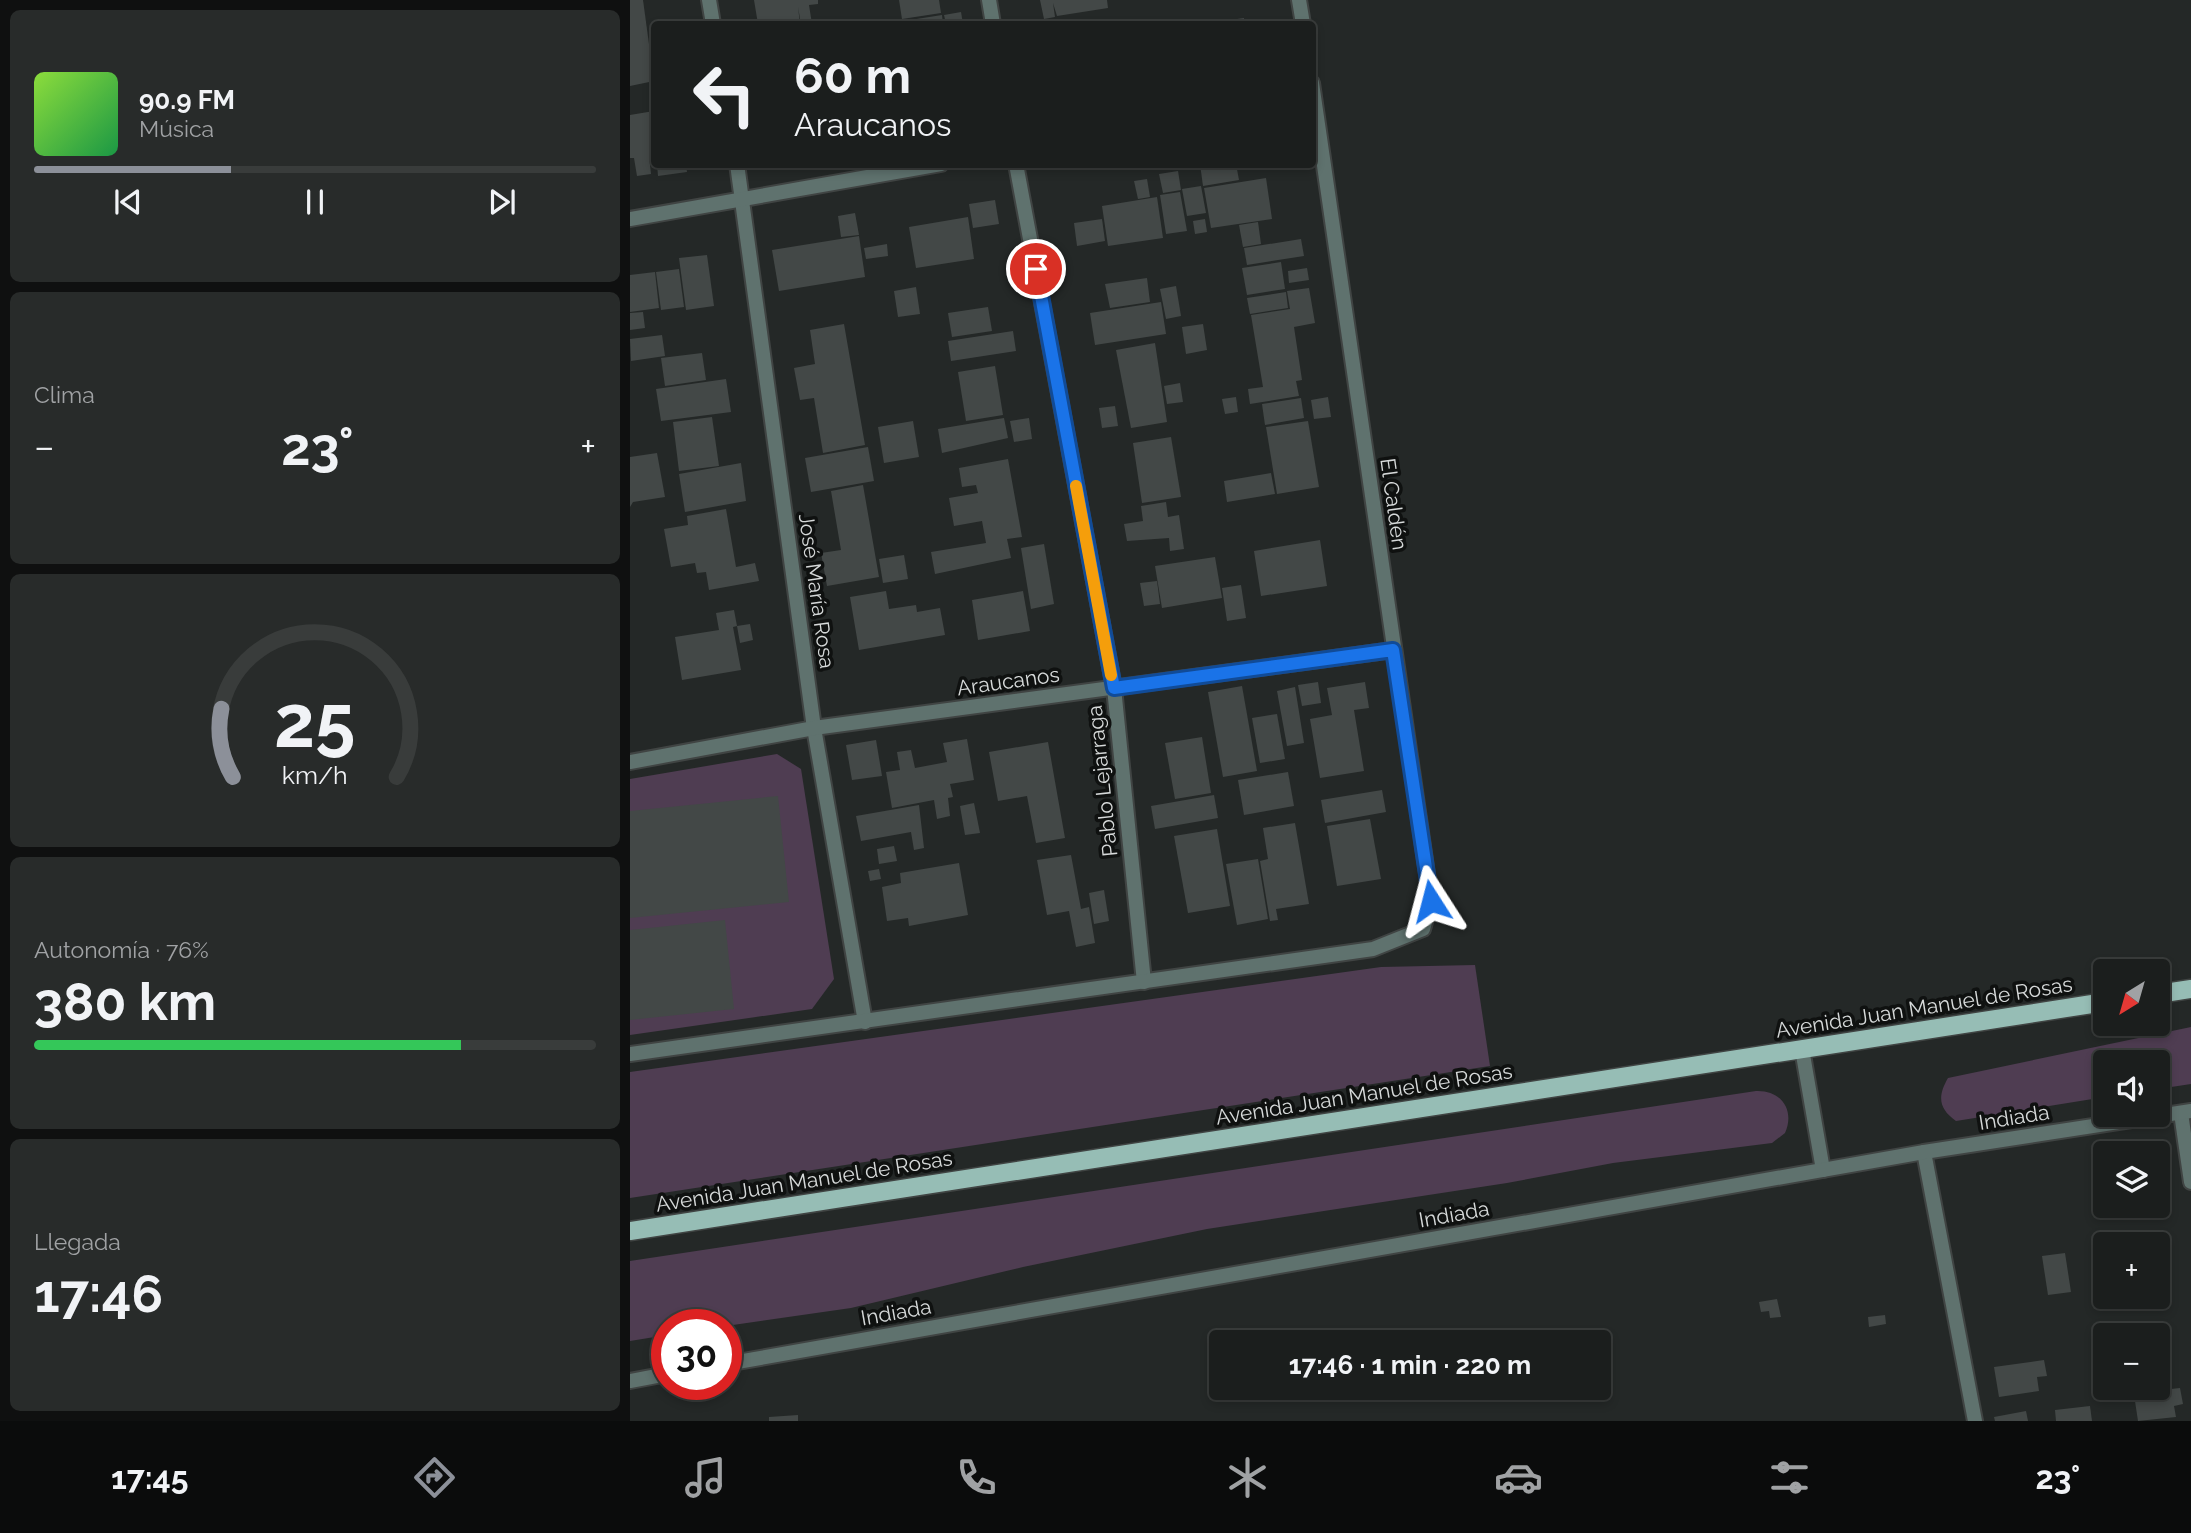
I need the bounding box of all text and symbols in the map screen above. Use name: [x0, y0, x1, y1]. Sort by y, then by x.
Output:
text: 60 m: [794, 47, 911, 104]
icon: left: [679, 49, 770, 140]
text: 90.9 FM: [139, 85, 235, 115]
text: Araucanos: [794, 106, 951, 143]
text: Música: [139, 115, 214, 142]
icon: previous: [109, 183, 147, 221]
icon: pause: [296, 183, 334, 221]
icon: next: [483, 183, 521, 221]
pin: [1006, 239, 1066, 299]
icon: arrive: [1017, 250, 1055, 288]
text: Clima: [34, 381, 95, 408]
text: 23°: [281, 416, 354, 477]
text: −: [34, 424, 54, 469]
text: +: [580, 424, 596, 469]
street label: El Caldén: [1375, 456, 1413, 552]
street label: José María Rosa: [794, 512, 840, 670]
street label: Araucanos: [955, 661, 1061, 701]
text: 25: [274, 679, 356, 764]
street label: Pablo Lejarraga: [1082, 704, 1122, 858]
text: km/h: [282, 759, 348, 789]
position arrow: [1394, 864, 1468, 938]
text: Autonomía · 76%: [34, 936, 209, 963]
north arrow: [2093, 959, 2170, 1036]
map controls: [2093, 959, 2170, 1400]
text: 380 km: [34, 971, 216, 1032]
street label: Avenida Juan Manuel de Rosas: [1774, 971, 2074, 1043]
button: sound: [2093, 1050, 2170, 1127]
street label: Avenida Juan Manuel de Rosas: [1214, 1058, 1514, 1130]
street label: Indiada: [1977, 1099, 2051, 1135]
button: layers: [2093, 1141, 2170, 1218]
street label: Avenida Juan Manuel de Rosas: [654, 1145, 954, 1217]
street label: Indiada: [1417, 1196, 1491, 1232]
text: Llegada: [34, 1228, 121, 1255]
button: +: [2093, 1232, 2170, 1309]
text: 17:46: [34, 1263, 163, 1324]
street label: Indiada: [859, 1294, 933, 1330]
speed limit sign: 30: [651, 1309, 742, 1400]
button: −: [2093, 1323, 2170, 1400]
text: 17:46 · 1 min · 220 m: [1289, 1350, 1531, 1380]
icon: directions: [410, 1453, 459, 1502]
icon: music: [681, 1453, 730, 1502]
icon: phone: [952, 1453, 1001, 1502]
icon: climate: [1223, 1453, 1272, 1502]
icon: car: [1494, 1453, 1543, 1502]
icon: filters: [1765, 1453, 1814, 1502]
text: 17:45: [111, 1459, 189, 1496]
text: 23°: [2036, 1459, 2080, 1496]

